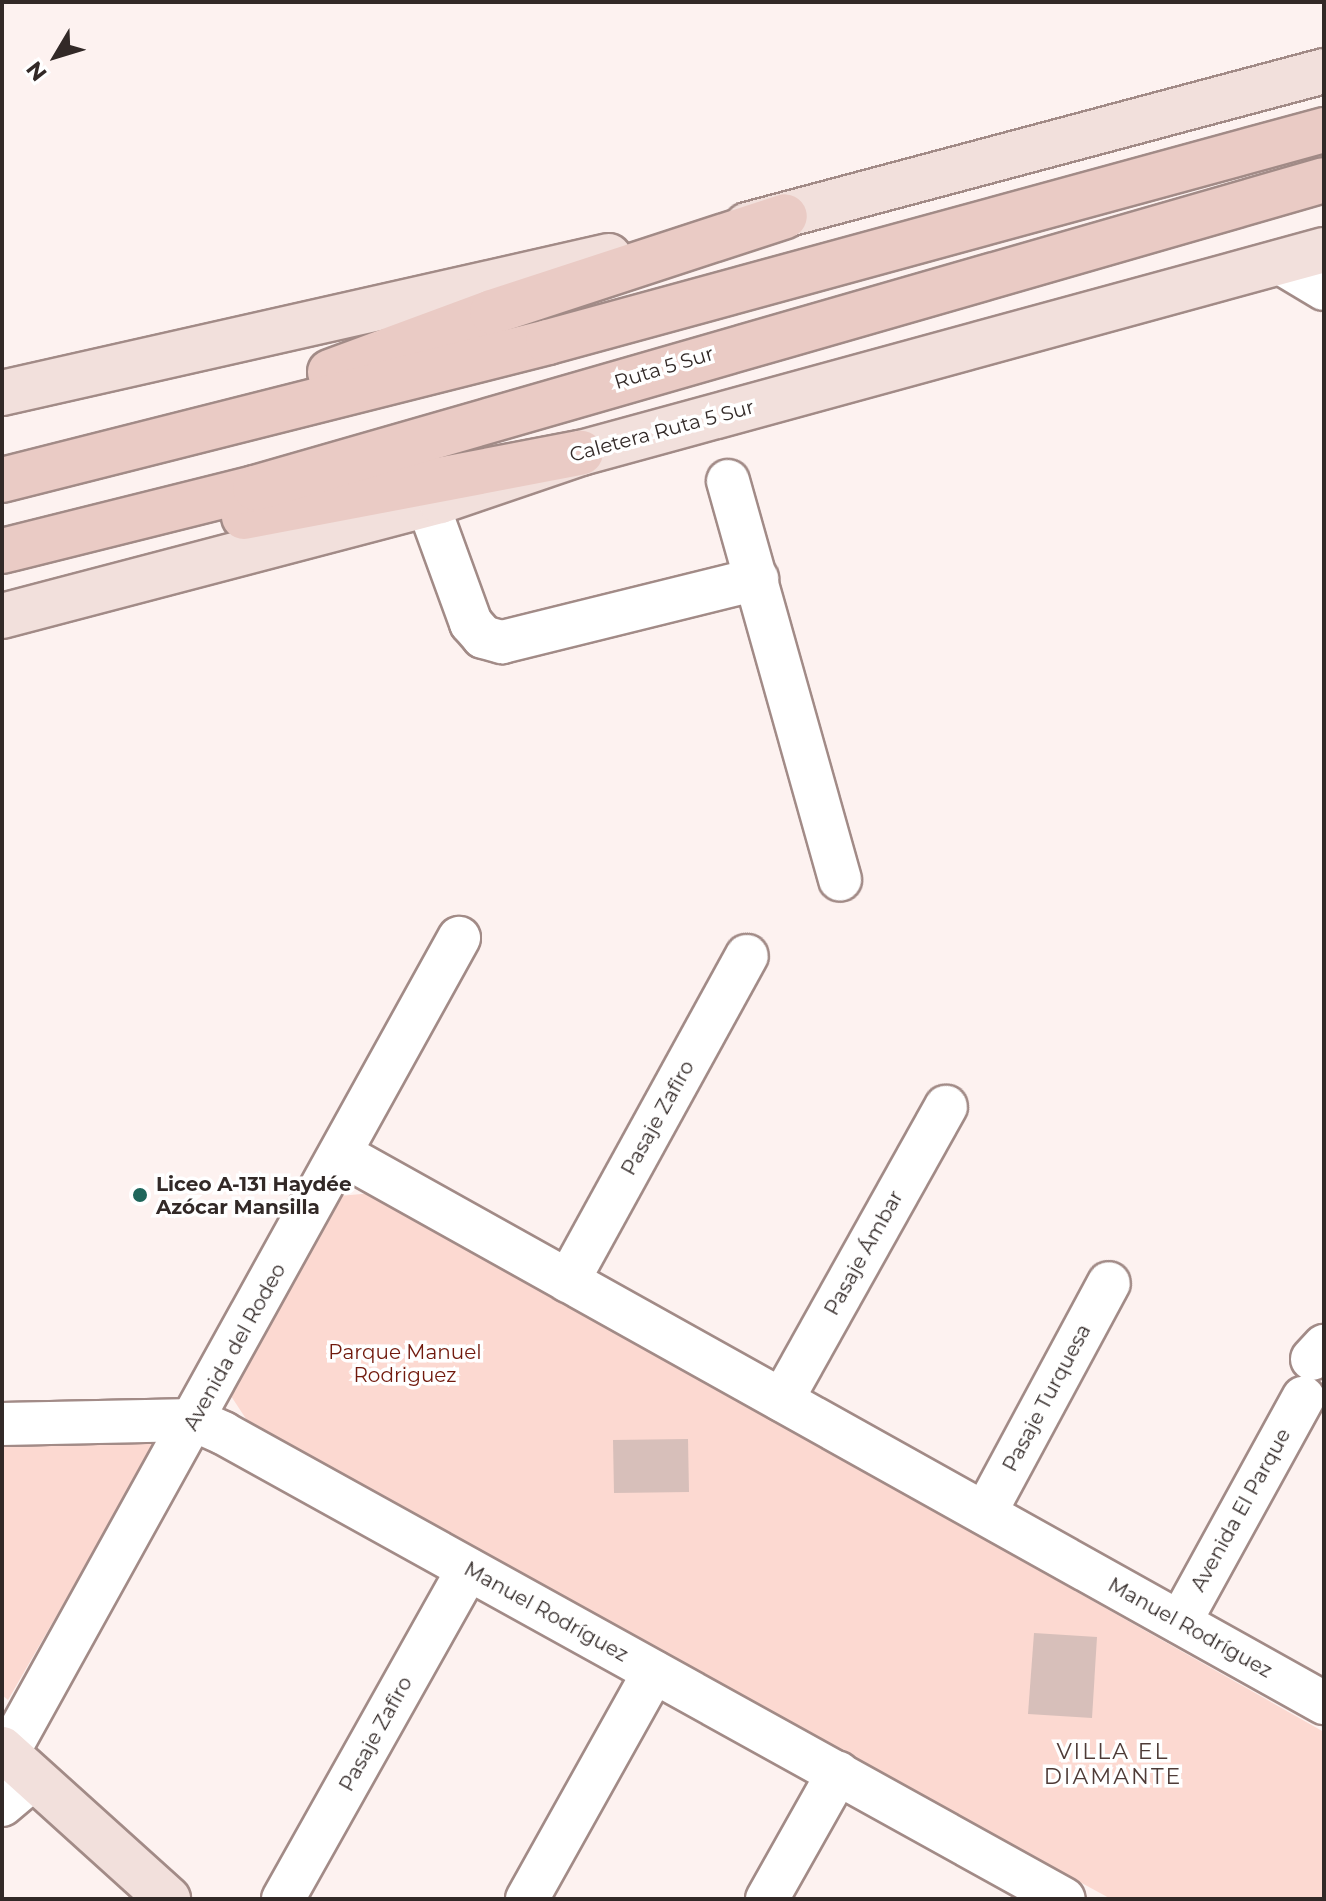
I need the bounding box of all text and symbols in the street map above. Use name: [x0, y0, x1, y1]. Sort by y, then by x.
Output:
north arrow: [16, 16, 96, 96]
text: N: [21, 56, 53, 86]
street label: Ruta 5 Sur: [611, 341, 717, 395]
street label: Caletera Ruta 5 Sur: [567, 395, 757, 467]
street label: Pasaje Zafiro: [617, 1056, 699, 1180]
place label: Liceo A-131 Haydée Azócar Mansilla: [156, 1172, 352, 1219]
marker: Liceo A-131 Haydée Azócar Mansilla: [131, 1186, 149, 1204]
street label: Pasaje Ámbar: [820, 1186, 908, 1320]
street label: Avenida del Rodeo: [179, 1259, 291, 1435]
street label: Pasaje Turquesa: [998, 1320, 1096, 1476]
park label: Parque Manuel Rodriguez: [328, 1340, 482, 1387]
street label: Avenida El Parque: [1186, 1424, 1296, 1596]
street label: Manuel Rodríguez: [460, 1557, 632, 1667]
street label: Manuel Rodríguez: [1104, 1573, 1276, 1683]
street label: Pasaje Zafiro: [335, 1672, 417, 1796]
district label: VILLA EL DIAMANTE: [1044, 1738, 1182, 1790]

